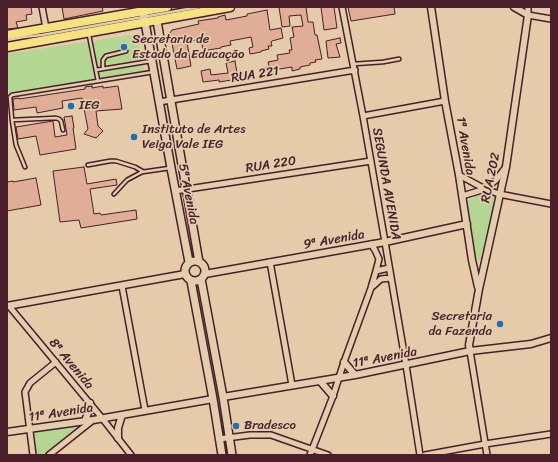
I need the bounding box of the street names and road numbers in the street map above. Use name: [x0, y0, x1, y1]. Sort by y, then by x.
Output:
street label: RUA 221: [230, 64, 280, 86]
street label: 1ª Avenida: [452, 115, 478, 177]
street label: SEGUNDA AVENIDA: [368, 127, 404, 241]
street label: RUA 202: [478, 151, 504, 205]
street label: RUA 220: [245, 153, 297, 177]
street label: 5ª Avenida: [174, 162, 202, 226]
street label: 9ª Avenida: [302, 227, 366, 253]
street label: 8ª Avenida: [45, 335, 97, 393]
street label: 11ª Avenida: [352, 344, 418, 372]
street label: 11ª Avenida: [28, 400, 94, 426]

